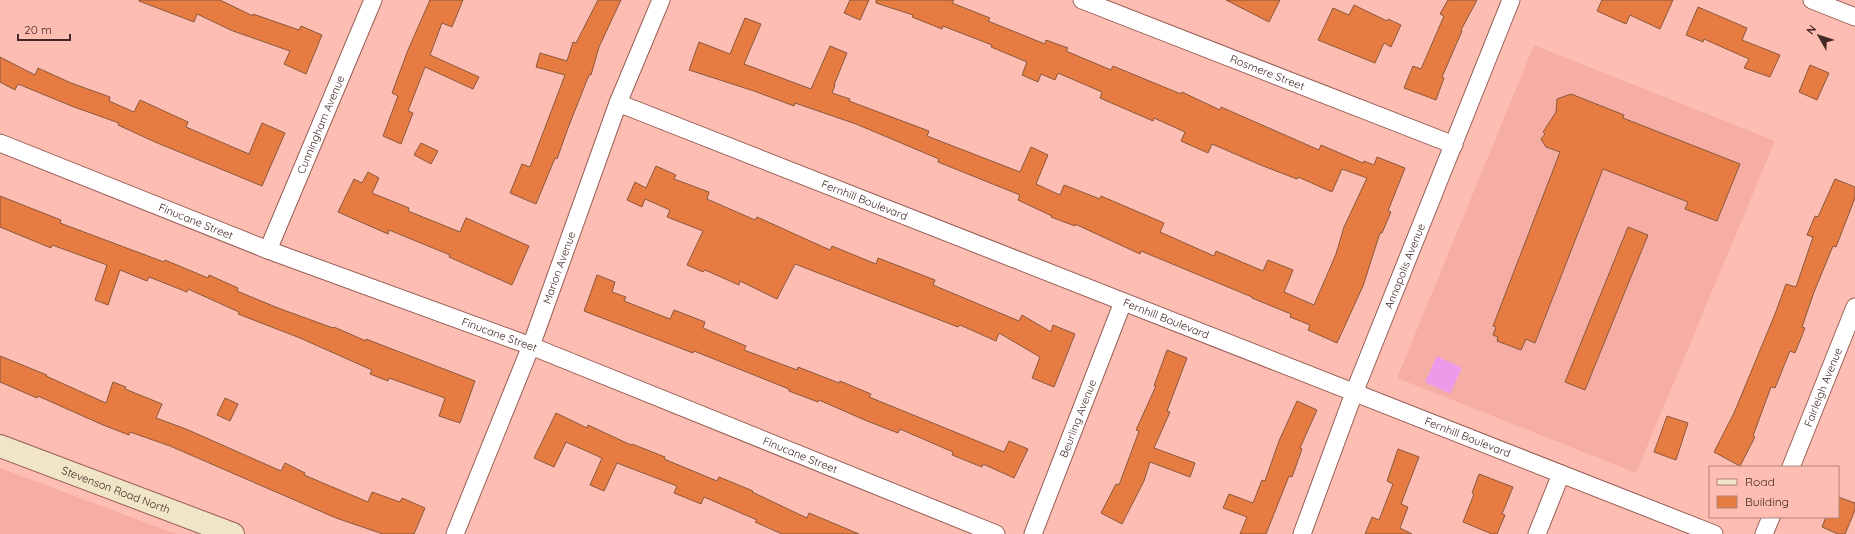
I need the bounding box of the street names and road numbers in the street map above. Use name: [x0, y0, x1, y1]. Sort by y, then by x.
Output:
street label: Rosmere Street: [1228, 51, 1307, 93]
street label: Cunningham Avenue: [294, 73, 348, 176]
street label: Fernhill Boulevard: [820, 177, 910, 223]
street label: Finucane Street: [157, 200, 236, 243]
street label: Annapolis Avenue: [1381, 221, 1428, 311]
street label: Marion Avenue: [540, 229, 578, 306]
street label: Fernhill Boulevard: [1121, 295, 1211, 342]
street label: Finucane Street: [460, 314, 540, 355]
street label: Fairleigh Avenue: [1801, 346, 1845, 429]
street label: Beurling Avenue: [1056, 377, 1099, 459]
street label: Fernhill Boulevard: [1423, 414, 1513, 460]
street label: Finucane Street: [761, 434, 840, 476]
street label: Stevenson Road North: [60, 463, 172, 517]

